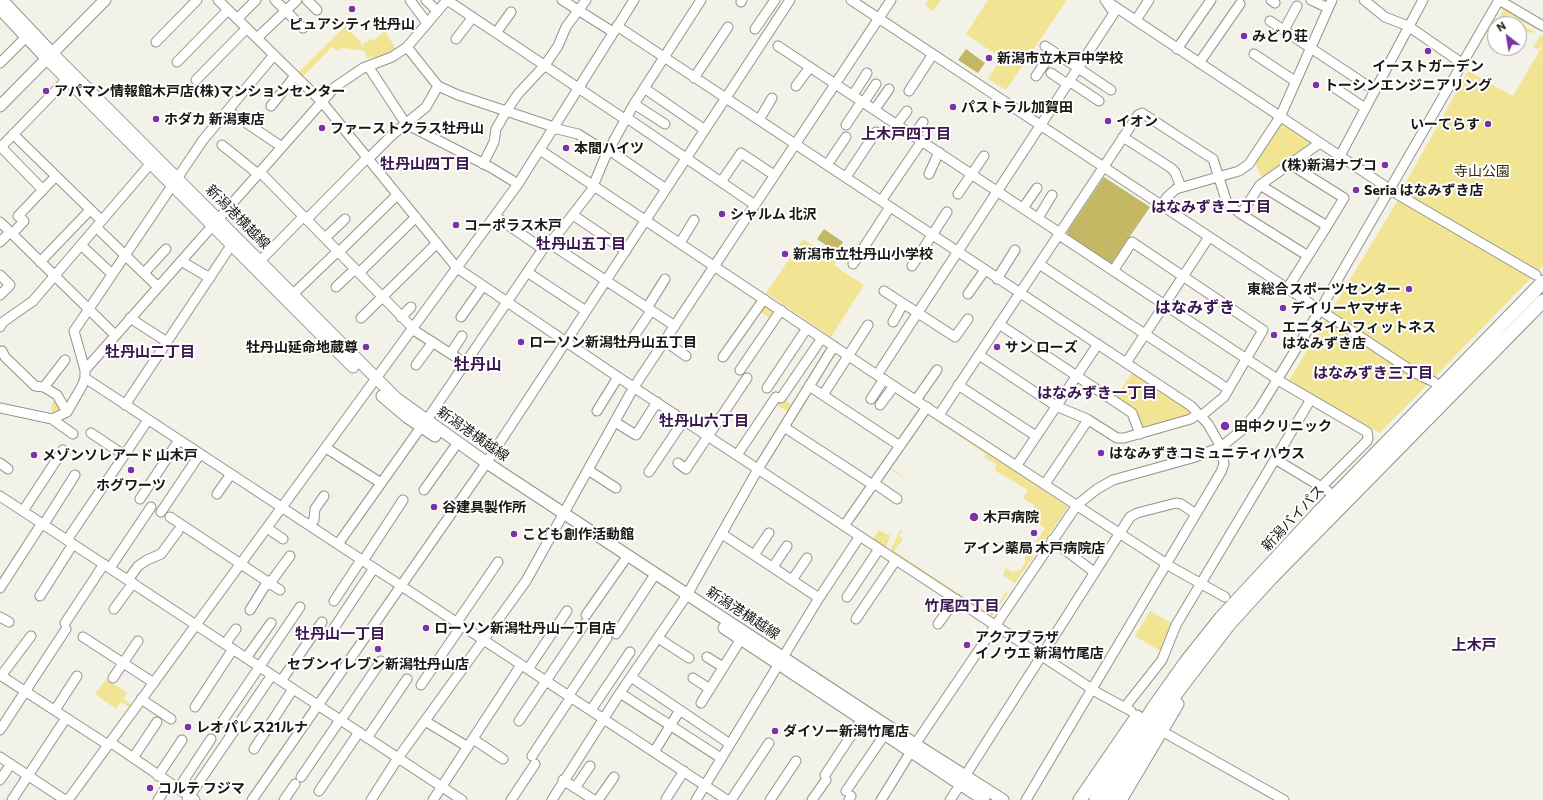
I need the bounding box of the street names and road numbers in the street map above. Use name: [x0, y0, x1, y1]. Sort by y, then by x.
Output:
street label: 新潟港横越線: [202, 181, 274, 253]
street label: 新潟港横越線: [434, 403, 512, 465]
street label: 新潟バイパス: [1258, 482, 1328, 554]
street label: 新潟港横越線: [703, 583, 783, 643]

